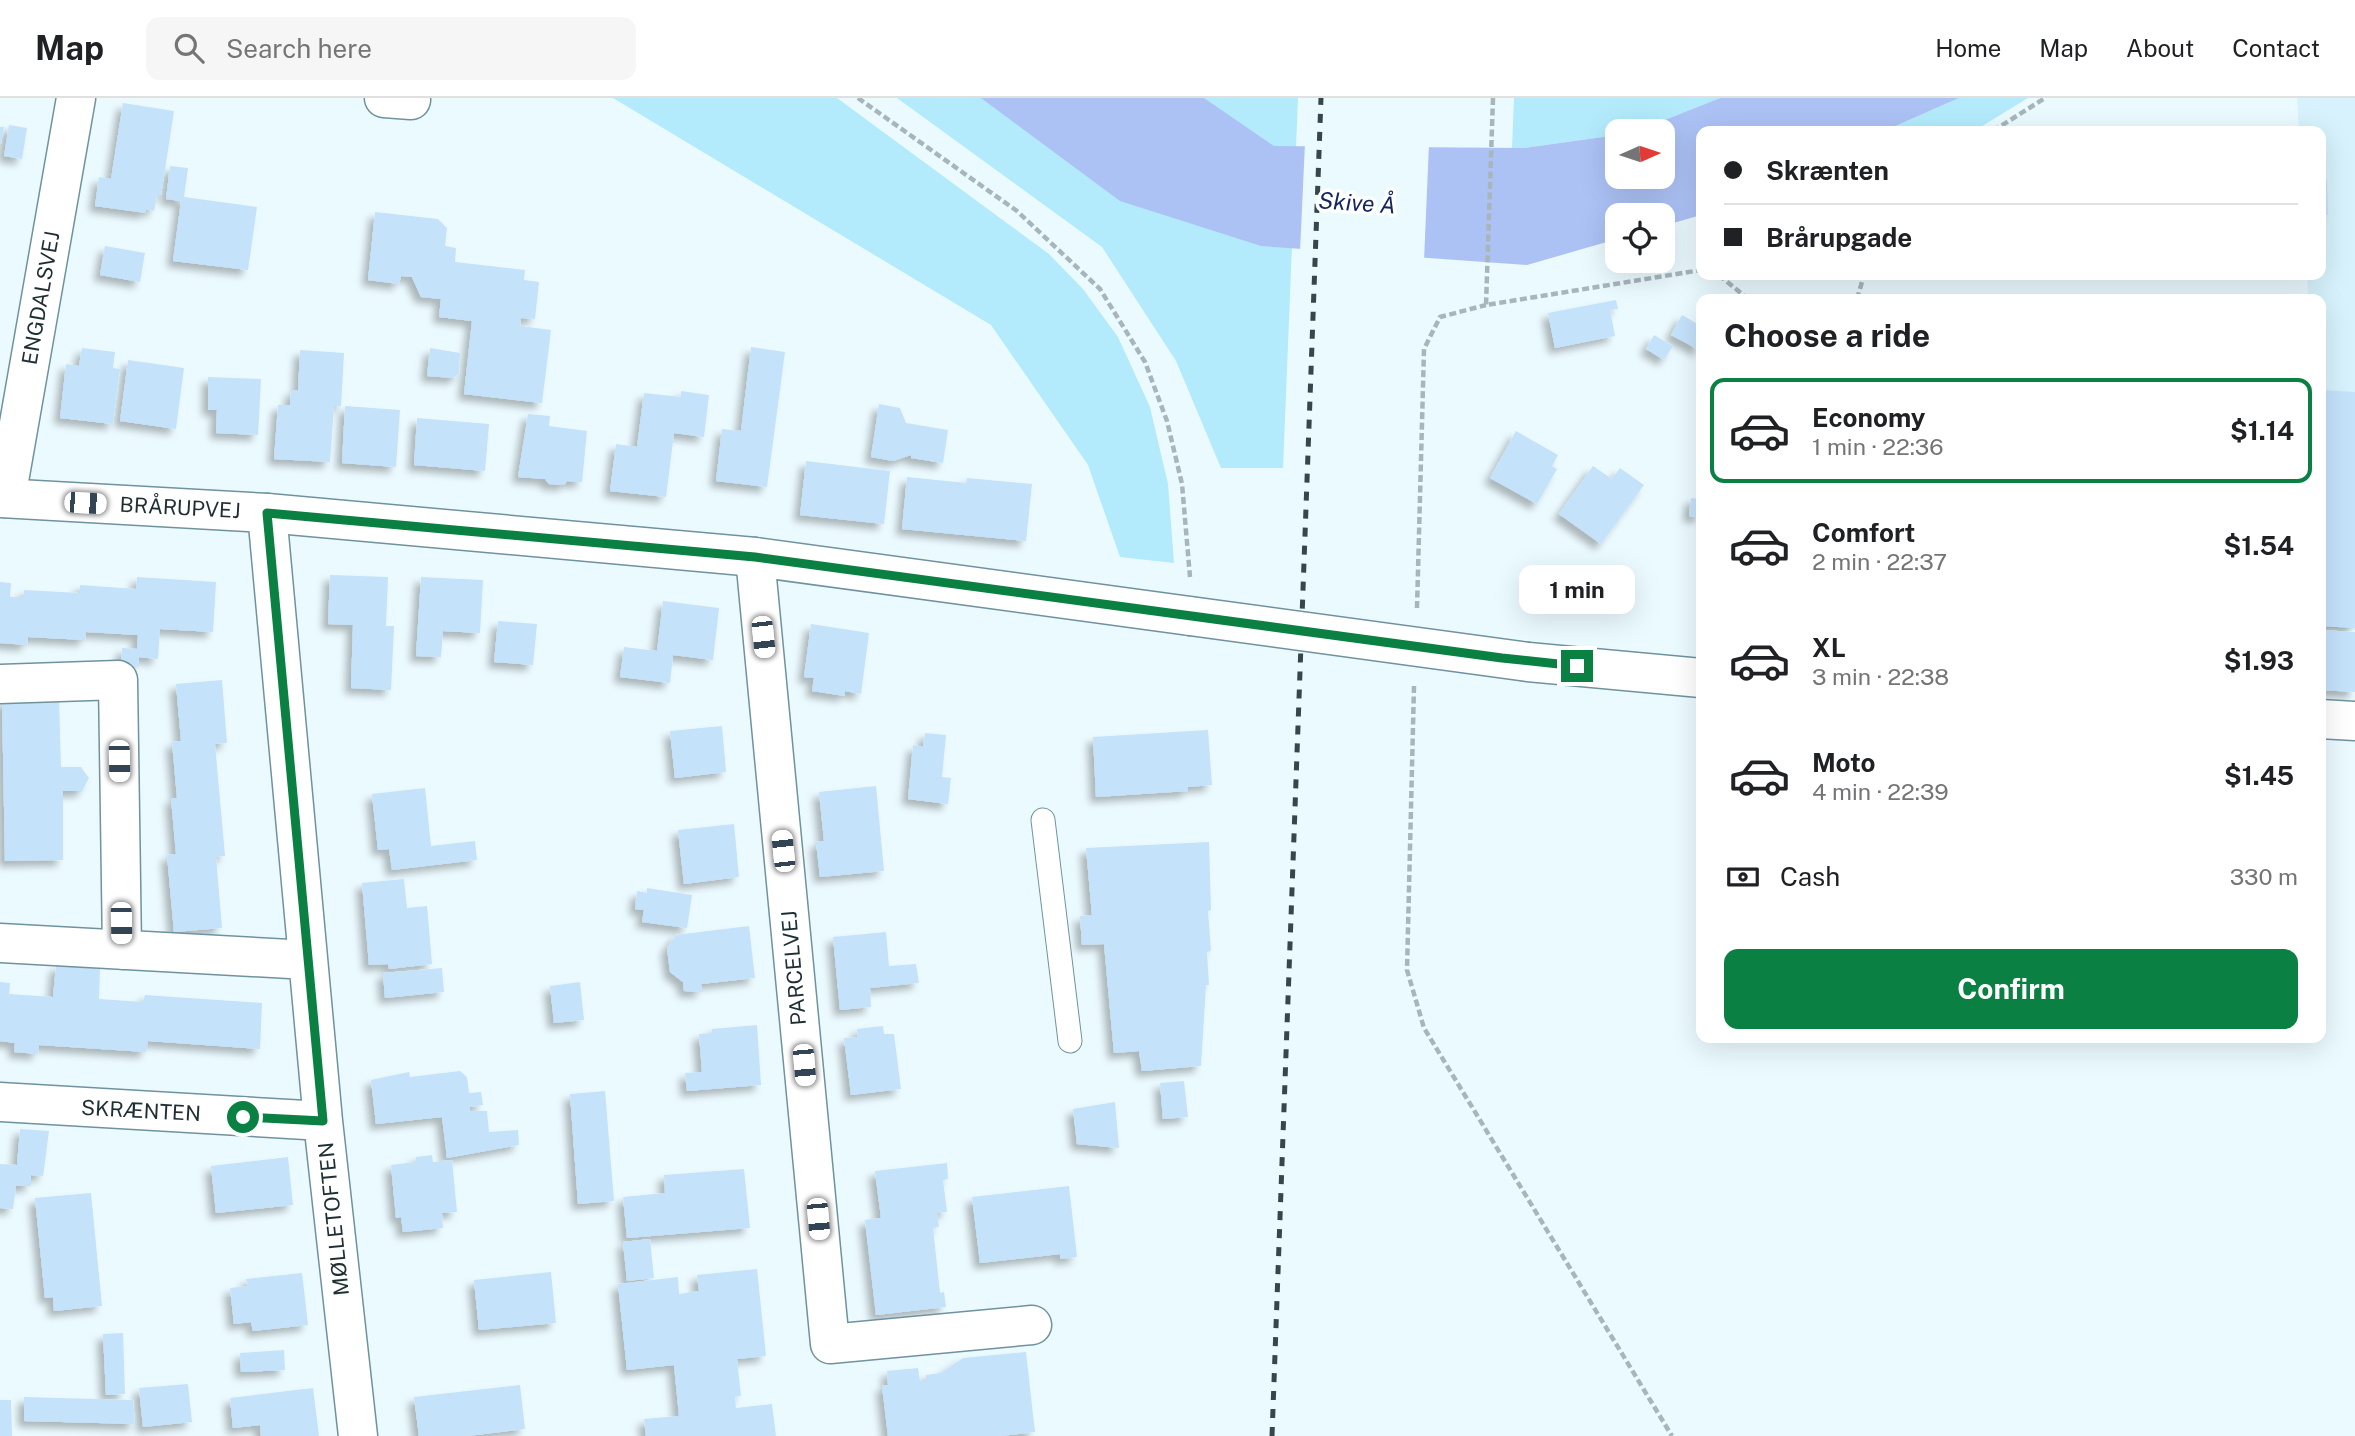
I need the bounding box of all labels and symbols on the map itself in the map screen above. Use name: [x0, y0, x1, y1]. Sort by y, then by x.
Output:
north arrow: [1605, 119, 1675, 189]
water label: Skive Å: [1317, 185, 1397, 219]
street label: ENGDALSVEJ: [16, 229, 65, 367]
car: [64, 491, 107, 515]
street label: BRÅRUPVEJ: [119, 491, 241, 523]
callout: 1 min: [1519, 564, 1635, 614]
car: [751, 615, 776, 659]
route end: [1561, 650, 1593, 682]
car: [109, 740, 130, 782]
car: [771, 829, 796, 873]
car: [111, 902, 132, 944]
street label: PARCELVEJ: [776, 910, 811, 1026]
car: [792, 1043, 817, 1087]
street label: SKRÆNTEN: [80, 1095, 202, 1126]
route start: [227, 1101, 259, 1133]
street label: MØLLETOFTEN: [313, 1141, 354, 1297]
car: [806, 1197, 831, 1241]

